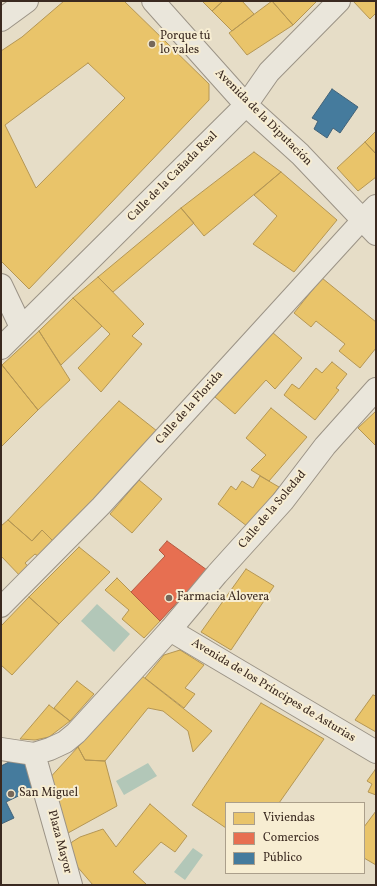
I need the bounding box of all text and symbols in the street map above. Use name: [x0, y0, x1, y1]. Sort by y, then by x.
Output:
place label: Porque tú lo vales: [160, 30, 211, 58]
marker: Porque tú lo vales: [147, 39, 157, 49]
street label: Avenida de la Diputación: [212, 67, 314, 169]
street label: Calle de la Cañada Real: [125, 129, 221, 225]
street label: Calle de la Florida: [153, 368, 227, 448]
street label: Calle de la Soledad: [236, 468, 310, 552]
place label: Farmacia Alovera: [177, 591, 269, 605]
marker: Farmacia Alovera: [164, 593, 174, 603]
street label: Avenida de los Príncipes de Asturias: [188, 636, 358, 746]
place label: San Miguel: [19, 787, 78, 801]
marker: San Miguel: [6, 789, 16, 799]
legend: [225, 802, 365, 874]
street label: Plaza Mayor: [44, 809, 74, 875]
text: Viviendas: [263, 810, 315, 826]
text: Comercios: [263, 830, 319, 846]
text: Público: [263, 850, 302, 866]

